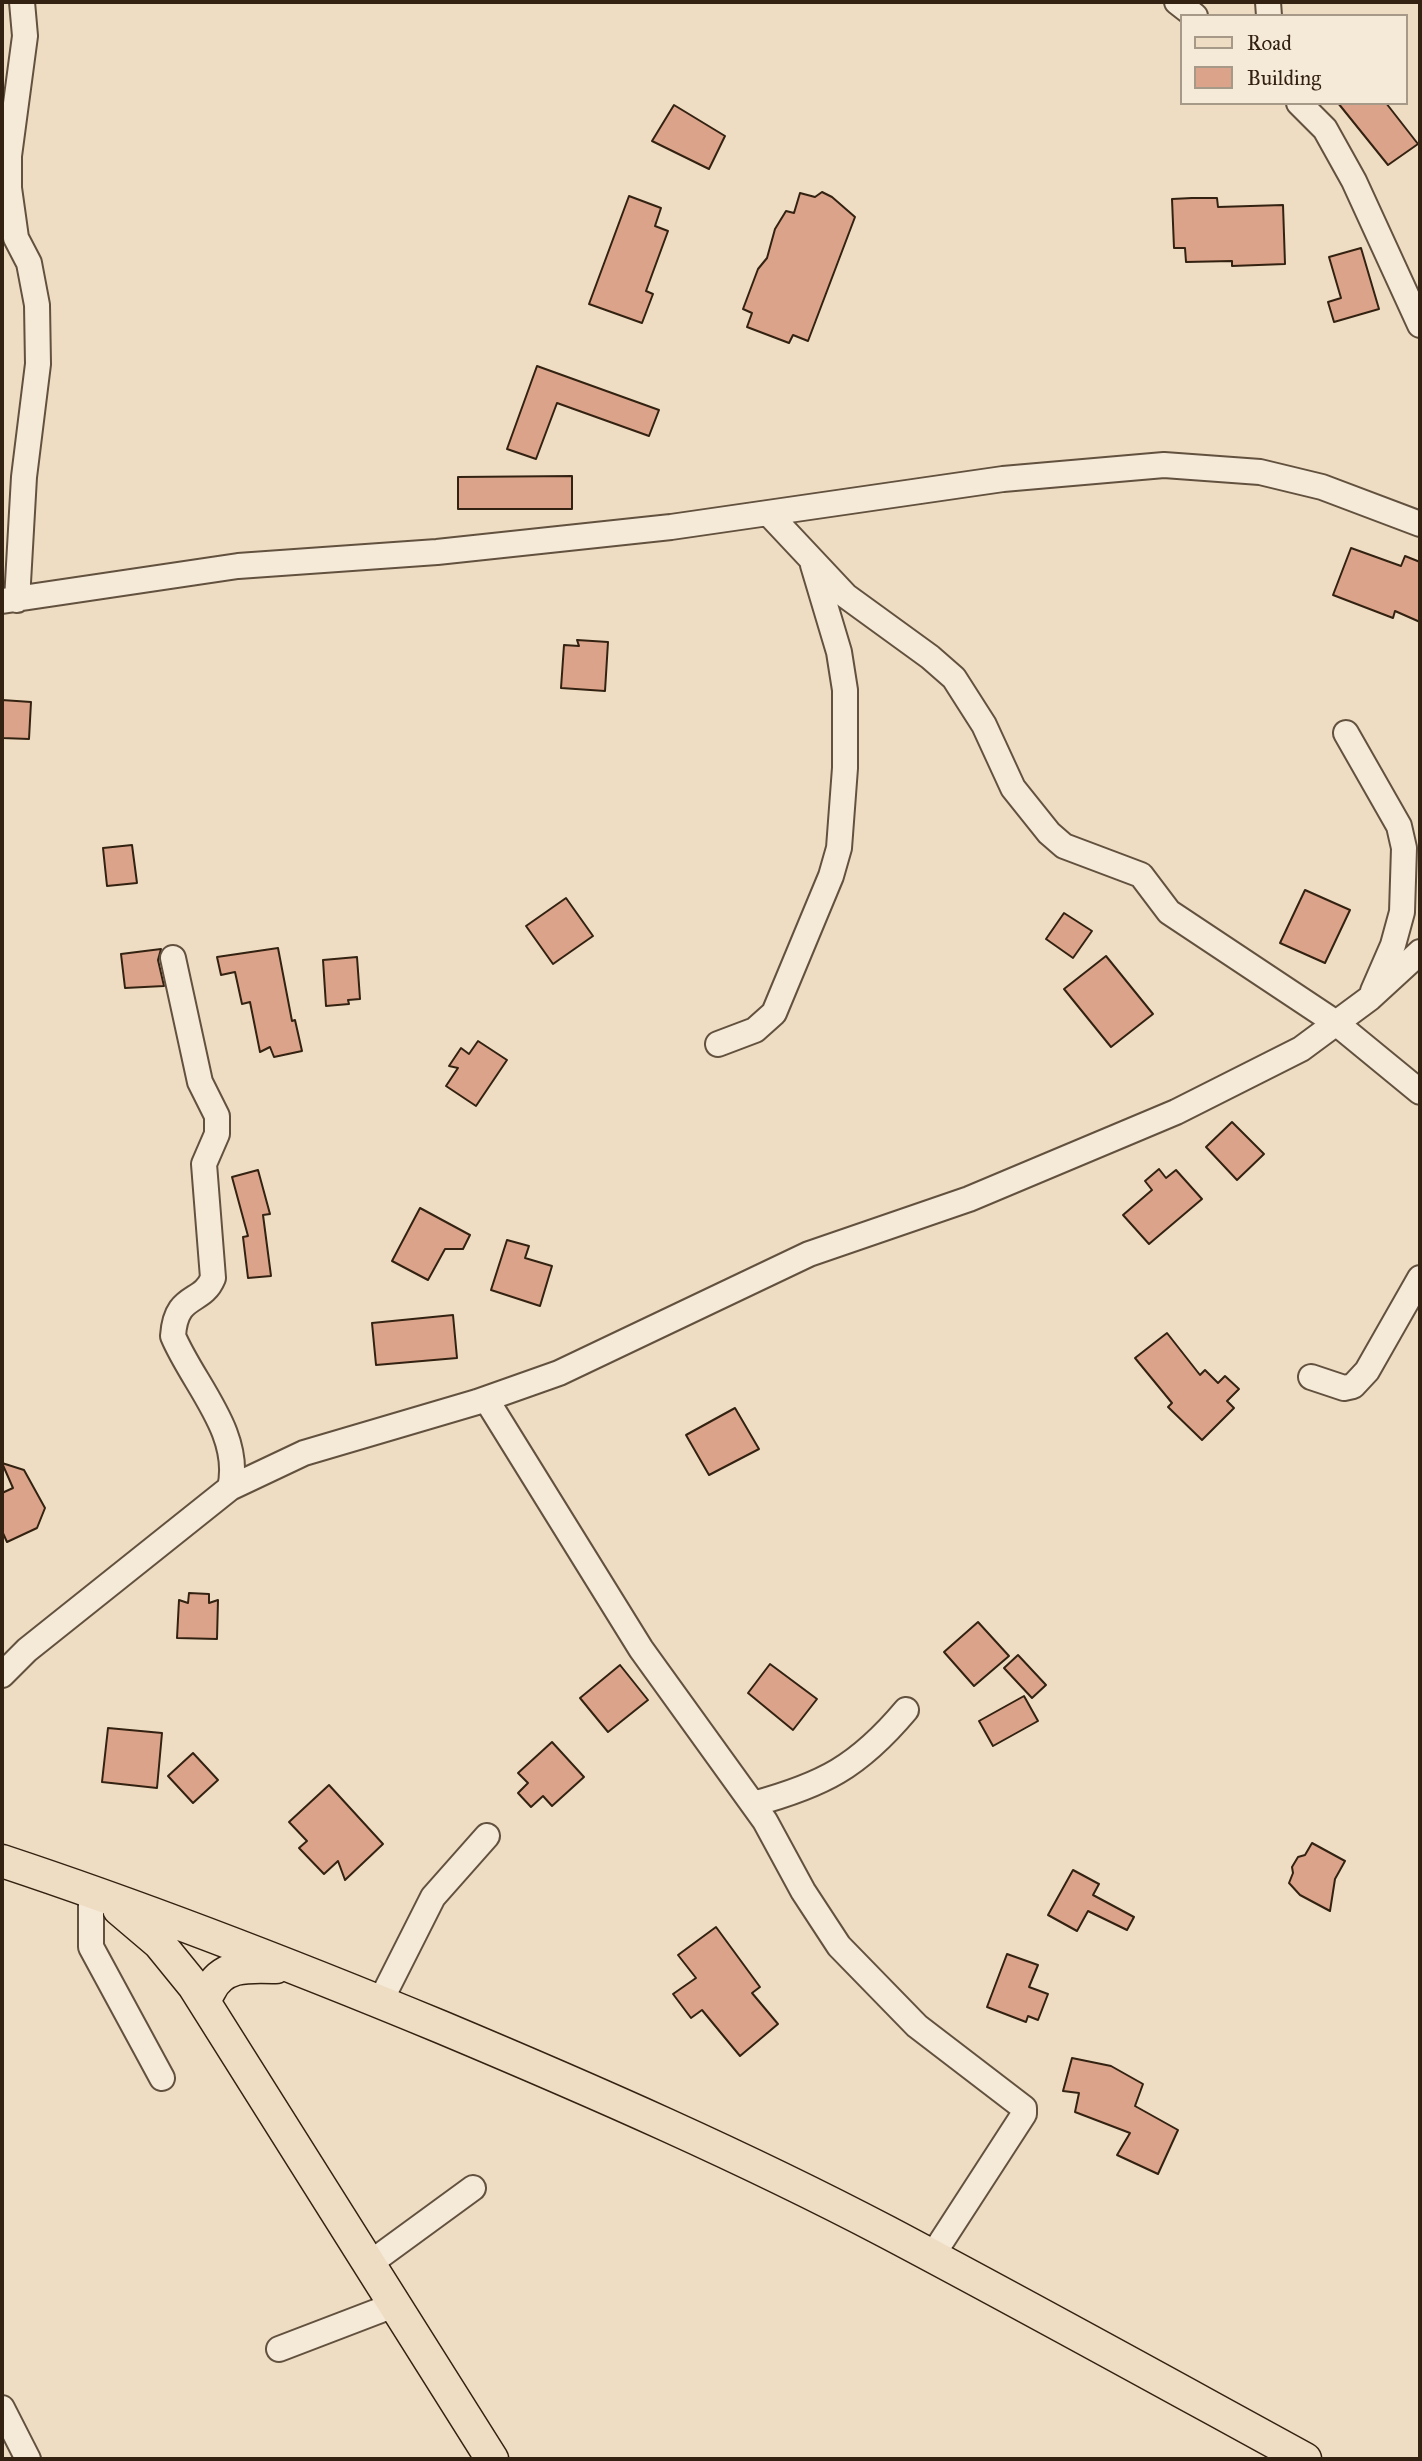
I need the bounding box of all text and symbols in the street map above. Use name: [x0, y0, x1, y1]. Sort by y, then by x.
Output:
legend: [1180, 14, 1408, 105]
text: Road: [1247, 30, 1292, 56]
text: Building: [1247, 65, 1321, 91]

